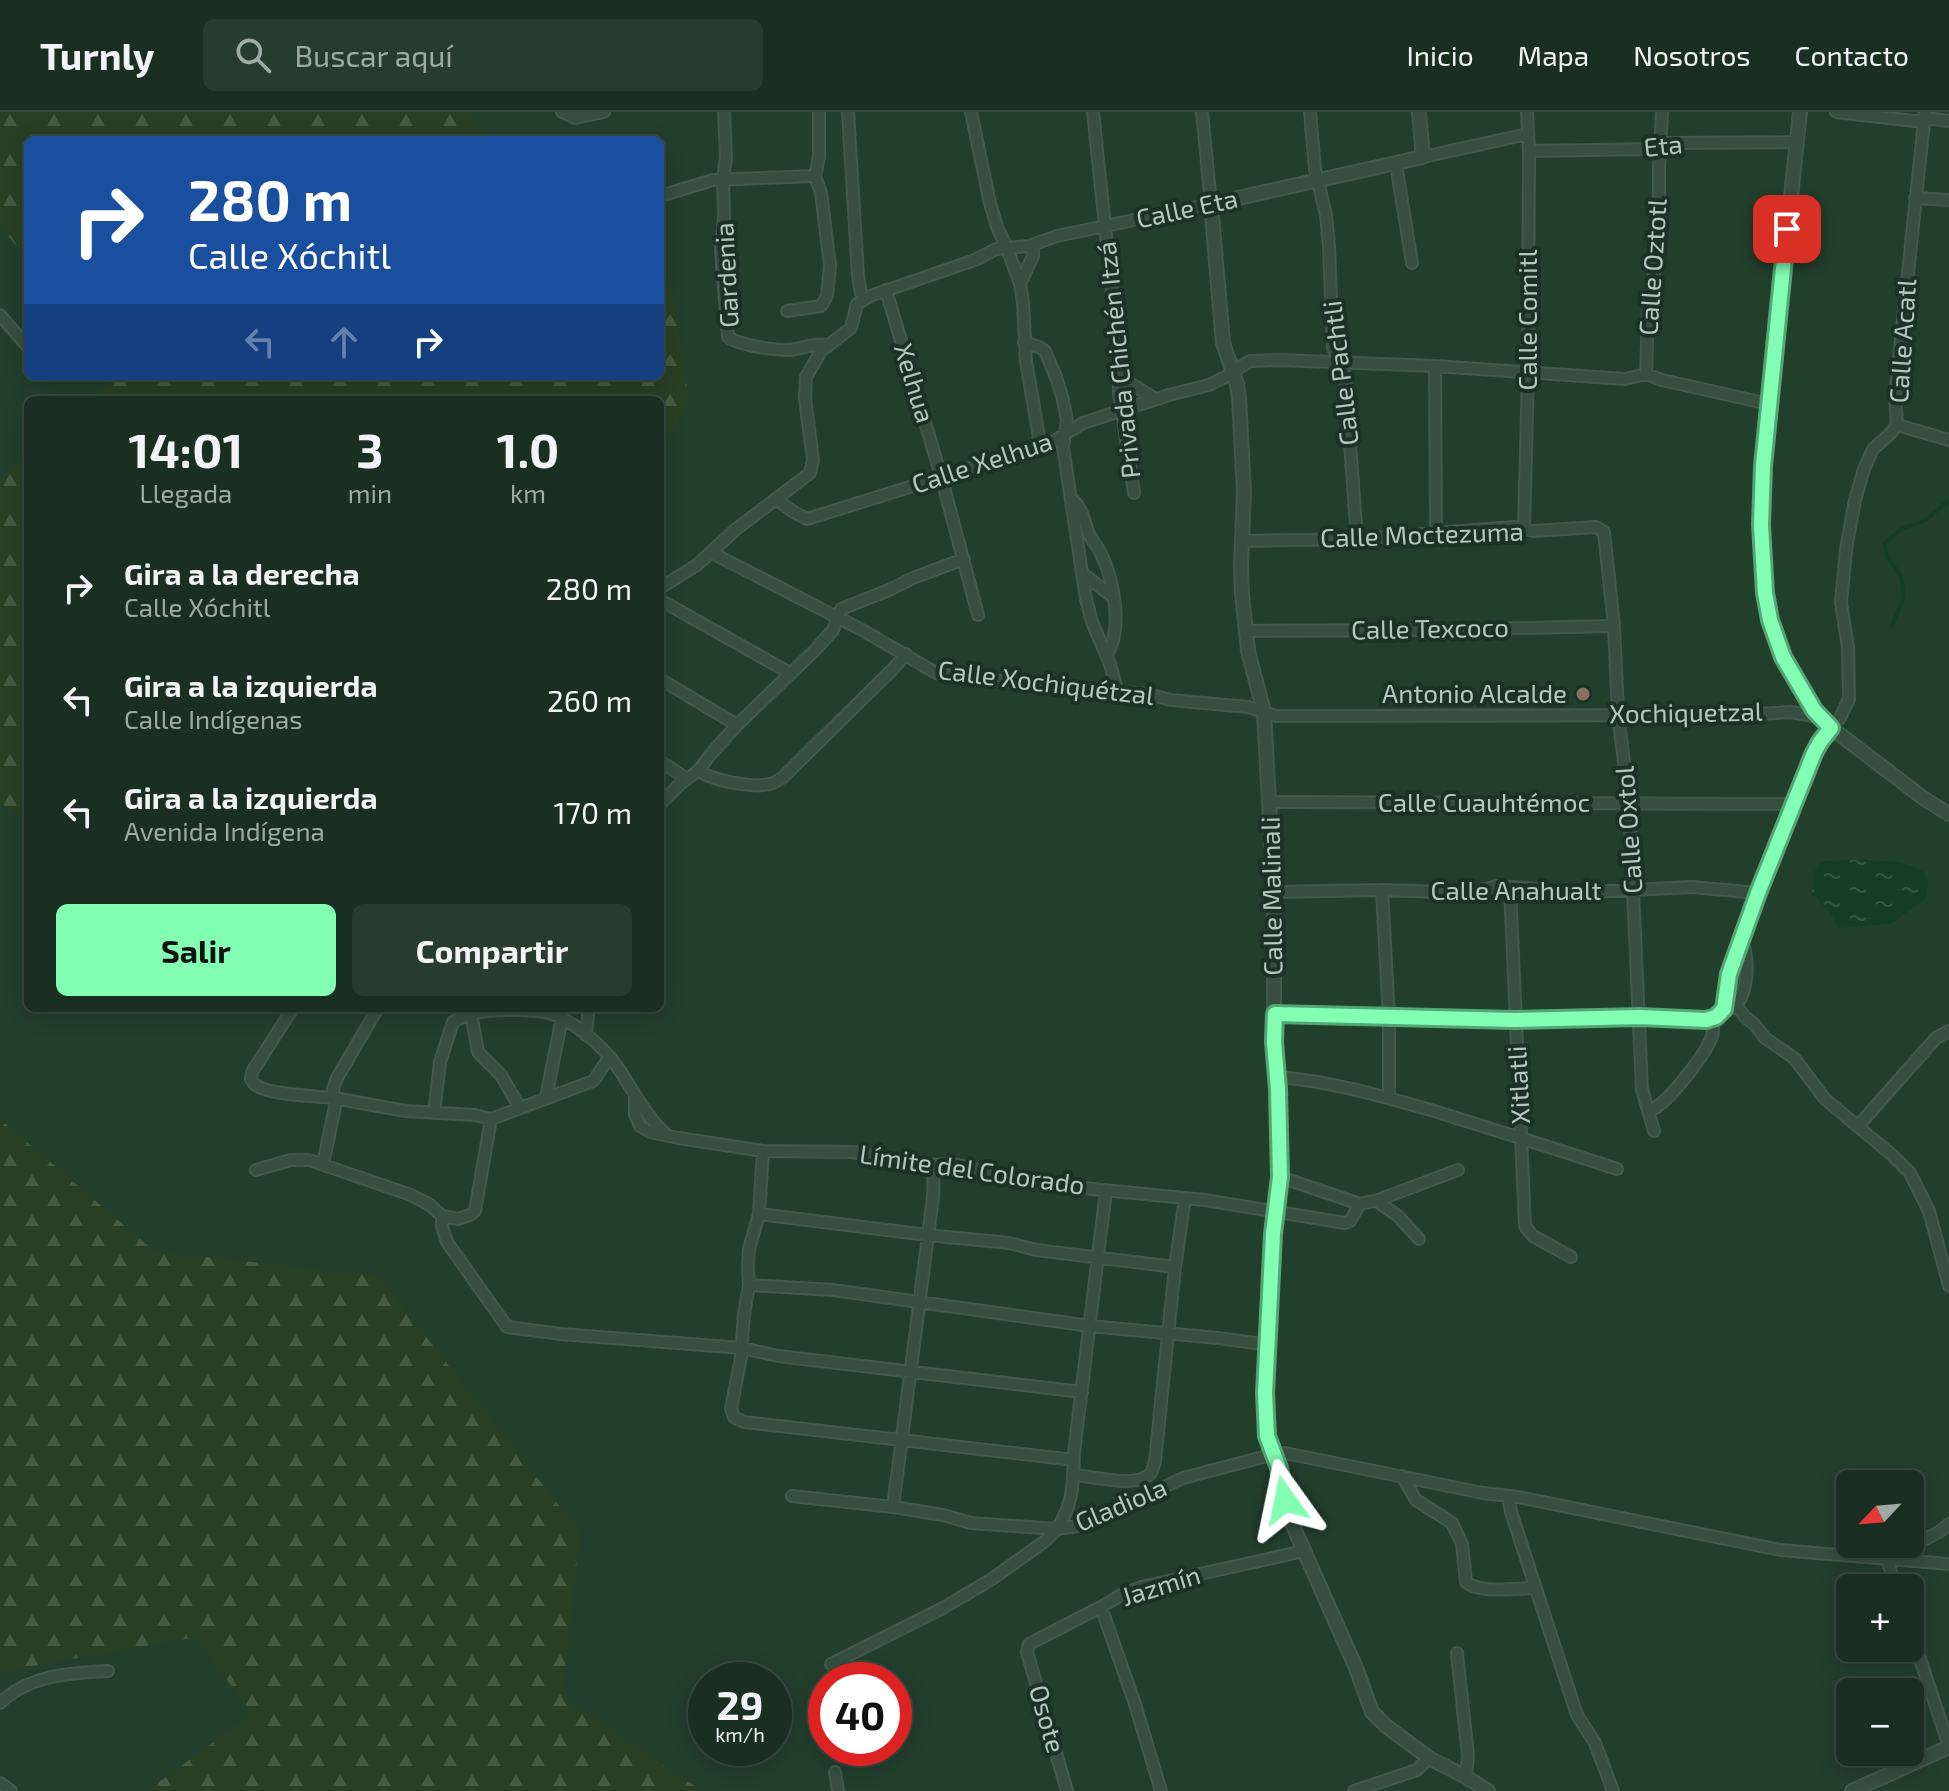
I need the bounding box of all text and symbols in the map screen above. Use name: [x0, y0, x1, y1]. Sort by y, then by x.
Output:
search box: [203, 19, 763, 91]
text: Turnly: [40, 32, 155, 78]
icon: search: [231, 33, 275, 77]
text: Buscar aquí: [295, 37, 453, 73]
text: Inicio: [1407, 38, 1474, 72]
text: Mapa: [1518, 38, 1589, 72]
text: Nosotros: [1633, 38, 1751, 72]
text: Contacto: [1795, 38, 1909, 72]
street label: Eta: [1642, 127, 1684, 162]
text: 280 m: [188, 165, 352, 232]
icon: right: [56, 168, 160, 272]
street label: Calle Eta: [1133, 182, 1240, 233]
pin: [1753, 195, 1821, 263]
street label: Calle Oztotl: [1631, 197, 1672, 336]
icon: arrive: [1765, 207, 1809, 251]
street label: Gardenia: [707, 222, 744, 329]
text: Calle Xóchitl: [188, 233, 391, 276]
street label: Privada Chichén Itzá: [1090, 240, 1145, 480]
street label: Calle Comitl: [1511, 249, 1542, 390]
street label: Calle Acatl: [1882, 277, 1921, 404]
street label: Calle Pachtli: [1315, 299, 1364, 447]
icon: left: [238, 320, 282, 364]
icon: ahead: [322, 320, 366, 364]
icon: right: [406, 320, 450, 364]
street label: Xelhua: [889, 339, 942, 426]
text: 14:01: [129, 420, 243, 478]
text: 3: [356, 420, 384, 478]
text: 1.0: [497, 420, 559, 478]
street label: Calle Xelhua: [907, 424, 1056, 499]
text: Llegada: [139, 477, 232, 508]
text: min: [348, 477, 392, 508]
text: km: [510, 477, 546, 508]
street label: Calle Moctezuma: [1320, 514, 1524, 553]
text: Gira a la derecha: [124, 555, 360, 591]
icon: right: [56, 566, 100, 610]
text: 280 m: [546, 570, 632, 606]
text: Calle Xóchitl: [124, 591, 270, 622]
street label: Calle Texcoco: [1351, 611, 1509, 644]
street label: Calle Xochiquétzal: [936, 653, 1156, 710]
text: Gira a la izquierda: [124, 667, 378, 703]
place label: Antonio Alcalde: [1382, 677, 1567, 708]
icon: left: [56, 678, 100, 722]
text: 260 m: [547, 682, 632, 718]
marker: Antonio Alcalde: [1574, 685, 1592, 703]
street label: Xochiquetzal: [1609, 695, 1763, 728]
text: Calle Indígenas: [124, 703, 303, 734]
street label: Calle Oxtol: [1608, 765, 1647, 895]
text: Gira a la izquierda: [124, 779, 378, 815]
street label: Calle Cuauhtémoc: [1378, 786, 1590, 817]
icon: left: [56, 790, 100, 834]
text: 170 m: [554, 794, 632, 830]
text: Avenida Indígena: [124, 815, 325, 846]
street label: Calle Malinali: [1254, 816, 1287, 976]
street label: Calle Anahualt: [1431, 874, 1602, 905]
button: Salir: [56, 904, 336, 996]
button: Compartir: [352, 904, 632, 996]
street label: Xitlatli: [1500, 1045, 1535, 1125]
street label: Límite del Colorado: [858, 1137, 1087, 1200]
position arrow: [1243, 1458, 1327, 1542]
north arrow: [1836, 1470, 1924, 1558]
map controls: [1836, 1470, 1924, 1766]
street label: Gladiola: [1070, 1471, 1171, 1537]
street label: Jazmín: [1117, 1558, 1204, 1611]
button: +: [1836, 1574, 1924, 1662]
speed limit sign: 40: [808, 1662, 912, 1766]
button: −: [1836, 1678, 1924, 1766]
text: 29: [717, 1680, 763, 1728]
street label: Osote: [1024, 1681, 1073, 1756]
text: km/h: [715, 1722, 765, 1746]

